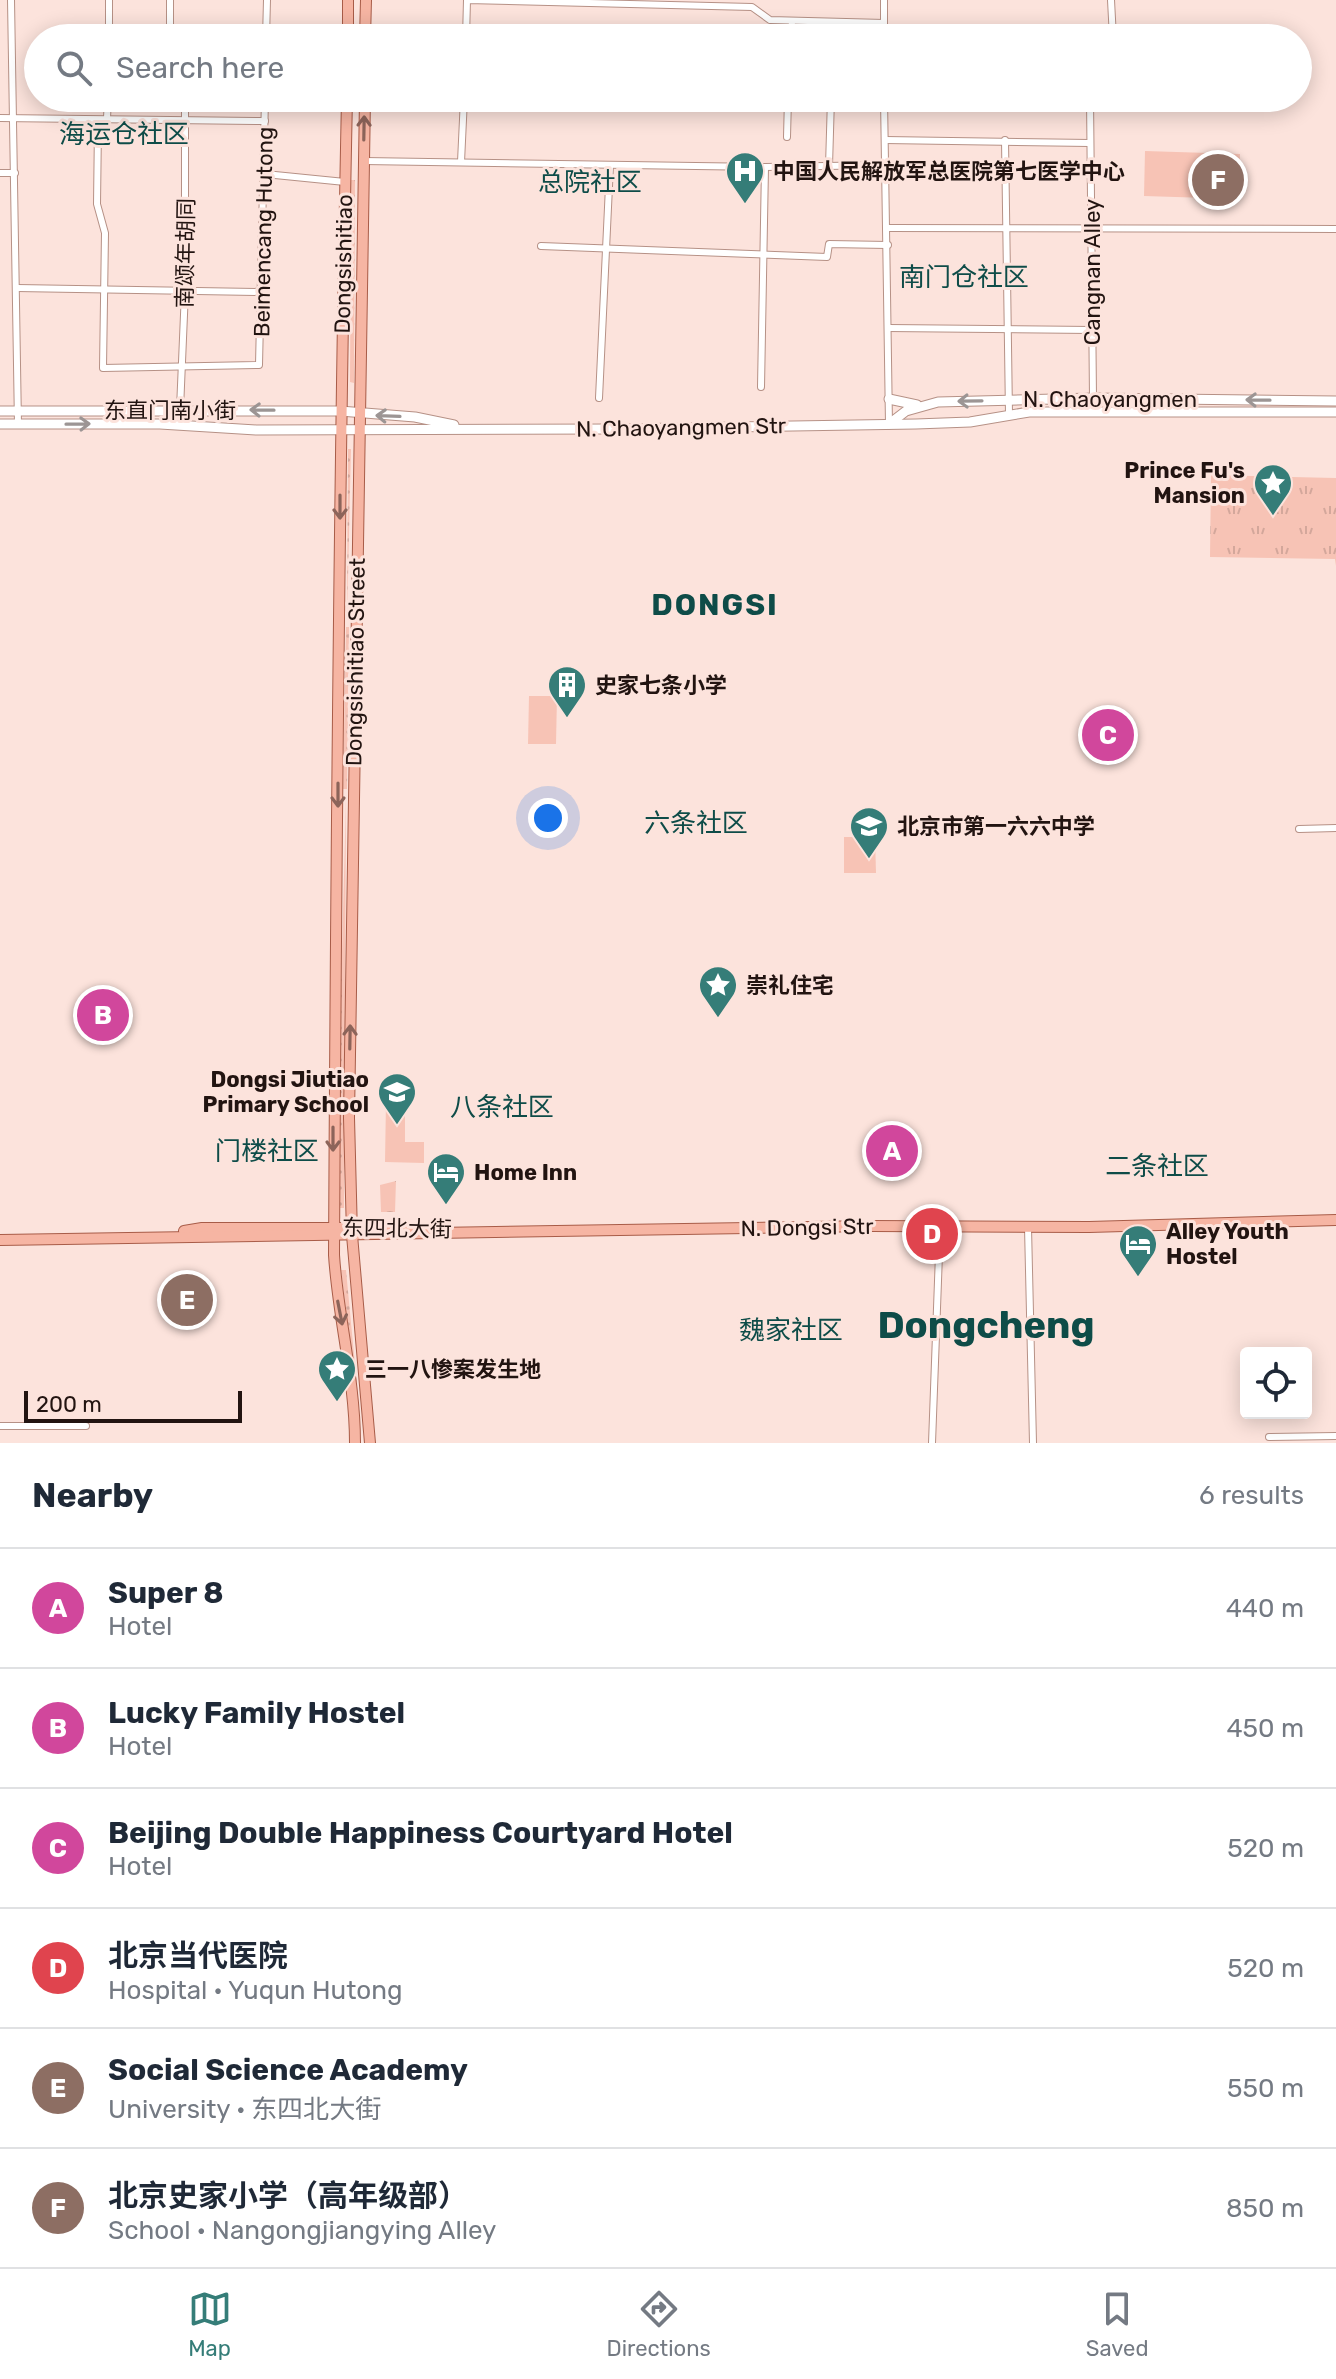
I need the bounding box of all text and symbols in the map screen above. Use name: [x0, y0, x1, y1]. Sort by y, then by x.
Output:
search box: [24, 24, 1312, 112]
icon: search: [52, 46, 96, 90]
text: Search here: [116, 50, 284, 86]
one-way arrow: [356, 115, 372, 142]
district label: 海运仓社区: [59, 119, 189, 150]
street label: Beimencang Hutong: [248, 127, 279, 337]
hospital icon: 中国人民解放军总医院第七医学中心: [724, 150, 766, 205]
pin: F: [1192, 150, 1244, 210]
place label: 中国人民解放军总医院第七医学中心: [773, 158, 1125, 185]
district label: 总院社区: [538, 167, 642, 198]
street label: Dongsishitiao: [329, 194, 358, 334]
street label: 南颂年胡同: [171, 198, 200, 308]
street label: Cangnan Alley: [1079, 199, 1106, 345]
district label: 南门仓社区: [899, 262, 1029, 293]
street label: N. Chaoyangmen: [1023, 386, 1197, 413]
one-way arrow: [1245, 392, 1272, 407]
one-way arrow: [957, 393, 984, 409]
street label: 东直门南小街: [104, 397, 236, 424]
one-way arrow: [249, 402, 276, 418]
one-way arrow: [375, 408, 402, 423]
street label: N. Chaoyangmen Str: [576, 412, 787, 443]
one-way arrow: [64, 416, 91, 432]
place label: Prince Fu's Mansion: [1124, 457, 1245, 509]
place icon: Prince Fu's Mansion: [1252, 462, 1294, 517]
one-way arrow: [332, 493, 348, 520]
street label: Dongsishitiao Street: [340, 557, 371, 766]
district label: DONGSI: [651, 587, 779, 623]
building icon: 史家七条小学: [546, 664, 588, 719]
place label: 史家七条小学: [595, 672, 727, 699]
pin: C: [1082, 705, 1134, 765]
one-way arrow: [330, 781, 346, 808]
your location: [528, 798, 568, 838]
school or university icon: 北京市第一六六中学: [848, 805, 890, 860]
district label: 六条社区: [644, 808, 748, 839]
place label: 北京市第一六六中学: [897, 813, 1095, 840]
place icon: 崇礼住宅: [697, 964, 739, 1019]
place label: 崇礼住宅: [746, 972, 834, 999]
pin: B: [77, 985, 129, 1045]
one-way arrow: [342, 1024, 358, 1051]
place label: Dongsi Jiutiao Primary School: [202, 1066, 369, 1118]
school or university icon: Dongsi Jiutiao Primary School: [376, 1071, 418, 1126]
district label: 八条社区: [450, 1092, 554, 1123]
pin: A: [866, 1121, 918, 1181]
one-way arrow: [325, 1125, 341, 1152]
district label: 门楼社区: [215, 1136, 319, 1167]
hotel icon: Home Inn: [425, 1151, 467, 1206]
district label: 二条社区: [1105, 1151, 1209, 1182]
place label: Home Inn: [474, 1159, 577, 1186]
pin: D: [906, 1204, 958, 1264]
street label: N. Dongsi Str: [740, 1213, 874, 1242]
street label: 东四北大街: [342, 1214, 452, 1243]
place label: Alley Youth Hostel: [1166, 1218, 1289, 1270]
hotel icon: Alley Youth Hostel: [1117, 1223, 1159, 1278]
pin: E: [161, 1270, 213, 1330]
one-way arrow: [333, 1300, 348, 1325]
district label: Dongcheng: [877, 1302, 1095, 1348]
district label: 魏家社区: [739, 1315, 843, 1346]
map controls: [1240, 1347, 1312, 1419]
button: locate: [1240, 1347, 1312, 1419]
place icon: 三一八惨案发生地: [316, 1348, 358, 1403]
place label: 三一八惨案发生地: [365, 1356, 541, 1383]
scale bar: [24, 1387, 242, 1423]
text: 200 m: [36, 1391, 102, 1418]
text: Nearby: [32, 1475, 153, 1516]
text: 6 results: [1199, 1480, 1304, 1511]
text: Super 8: [108, 1575, 224, 1611]
text: A: [49, 1593, 67, 1624]
text: 440 m: [1226, 1593, 1304, 1624]
text: Hotel: [108, 1611, 172, 1642]
text: Lucky Family Hostel: [108, 1695, 405, 1731]
text: B: [49, 1713, 67, 1744]
text: 450 m: [1226, 1713, 1304, 1744]
text: Hotel: [108, 1731, 172, 1762]
text: Beijing Double Happiness Courtyard Hotel: [108, 1815, 733, 1851]
text: C: [49, 1833, 67, 1864]
text: 520 m: [1227, 1833, 1304, 1864]
text: Hotel: [108, 1851, 172, 1882]
text: 北京当代医院: [108, 1938, 288, 1974]
text: D: [49, 1953, 67, 1984]
text: 520 m: [1227, 1953, 1304, 1984]
text: Hospital · Yuqun Hutong: [108, 1975, 403, 2006]
text: Social Science Academy: [108, 2052, 468, 2088]
text: E: [50, 2073, 66, 2104]
text: 550 m: [1227, 2073, 1304, 2104]
text: University · 东四北大街: [108, 2094, 381, 2125]
text: 北京史家小学（高年级部）: [108, 2178, 468, 2214]
text: F: [50, 2193, 66, 2224]
text: 850 m: [1226, 2193, 1304, 2224]
text: School · Nangongjiangying Alley: [108, 2215, 496, 2246]
tab: Map: [188, 2287, 232, 2362]
tab: Directions: [607, 2287, 711, 2362]
tab: Saved: [1086, 2287, 1149, 2362]

